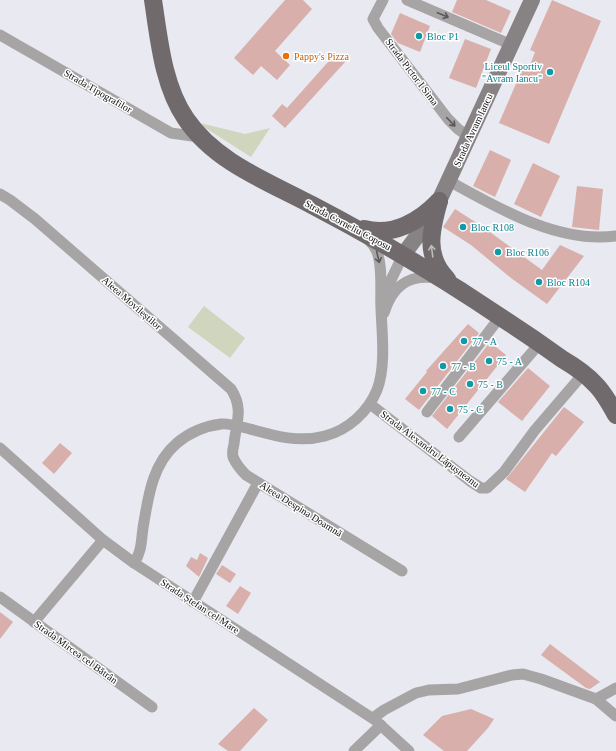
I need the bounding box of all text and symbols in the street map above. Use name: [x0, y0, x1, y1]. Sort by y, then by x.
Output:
one-way arrow: [437, 12, 449, 19]
marker: Bloc P1: [414, 31, 424, 41]
place label: Bloc P1: [427, 31, 459, 42]
street label: Strada Pictor I Sima: [383, 36, 441, 108]
marker: Pappy's Pizza: [281, 51, 291, 61]
place label: Pappy's Pizza: [294, 51, 349, 62]
place label: Liceul Sportiv "Avram Iancu": [482, 61, 542, 84]
street label: Strada Tipografilor: [62, 67, 134, 115]
marker: Liceul Sportiv "Avram Iancu": [545, 67, 555, 77]
street label: Strada Avram Iancu: [451, 92, 495, 168]
one-way arrow: [446, 117, 456, 127]
street label: Strada Corneliu Coposu: [303, 198, 393, 252]
marker: Bloc R108: [458, 222, 468, 232]
place label: Bloc R108: [471, 222, 514, 233]
one-way arrow: [428, 245, 436, 258]
marker: Bloc R106: [493, 247, 503, 257]
place label: Bloc R106: [506, 247, 549, 258]
one-way arrow: [374, 250, 382, 263]
street label: Aleea Movileștilor: [100, 274, 165, 332]
marker: Bloc R104: [534, 277, 544, 287]
place label: Bloc R104: [547, 277, 590, 288]
marker: 77 - A: [459, 336, 469, 346]
place label: 77 - A: [472, 336, 498, 347]
marker: 75 - A: [484, 356, 494, 366]
place label: 75 - A: [497, 356, 523, 367]
marker: 77 - B: [438, 361, 448, 371]
place label: 77 - B: [451, 361, 476, 372]
marker: 75 - B: [465, 379, 475, 389]
place label: 75 - B: [478, 379, 503, 390]
marker: 77 - C: [418, 386, 428, 396]
place label: 77 - C: [431, 386, 456, 397]
marker: 75 - C: [445, 404, 455, 414]
place label: 75 - C: [458, 404, 483, 415]
street label: Strada Alexandru Lăpușneanu: [379, 408, 481, 490]
street label: Aleea Despina Doamnă: [258, 479, 345, 539]
street label: Strada Ștefan cel Mare: [159, 577, 242, 636]
street label: Strada Mircea cel Bătrân: [32, 618, 120, 686]

